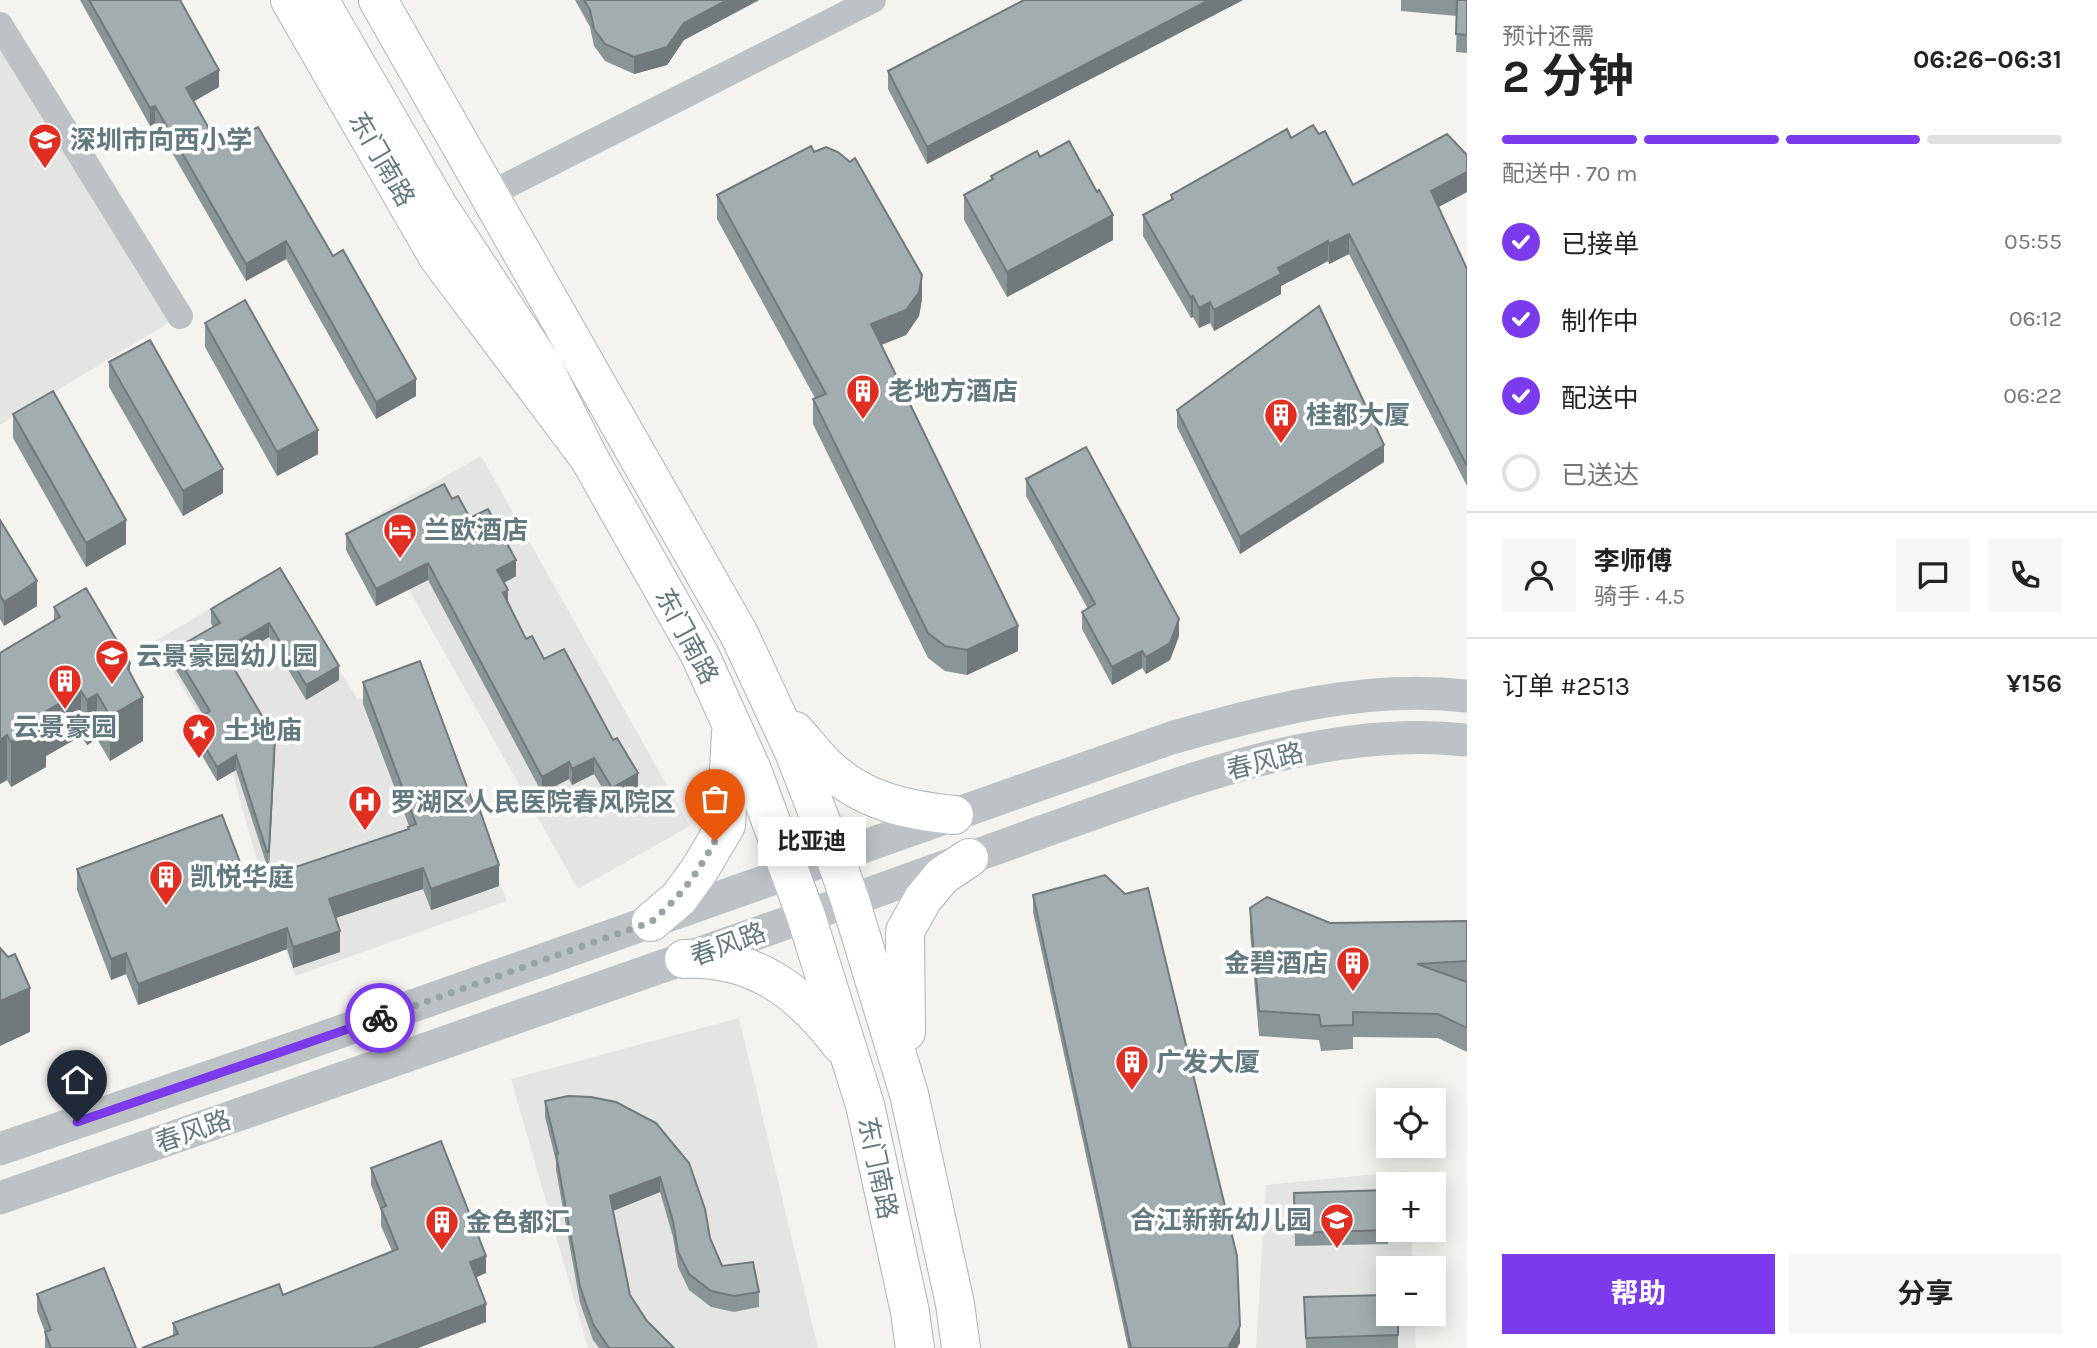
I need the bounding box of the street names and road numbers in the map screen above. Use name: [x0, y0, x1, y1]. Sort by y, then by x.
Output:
street label: 东门南路: [342, 106, 421, 212]
street label: 东门南路: [648, 583, 725, 689]
street label: 春风路: [1224, 737, 1307, 786]
street label: 春风路: [686, 917, 770, 972]
street label: 春风路: [151, 1104, 235, 1159]
street label: 东门南路: [852, 1114, 903, 1222]

